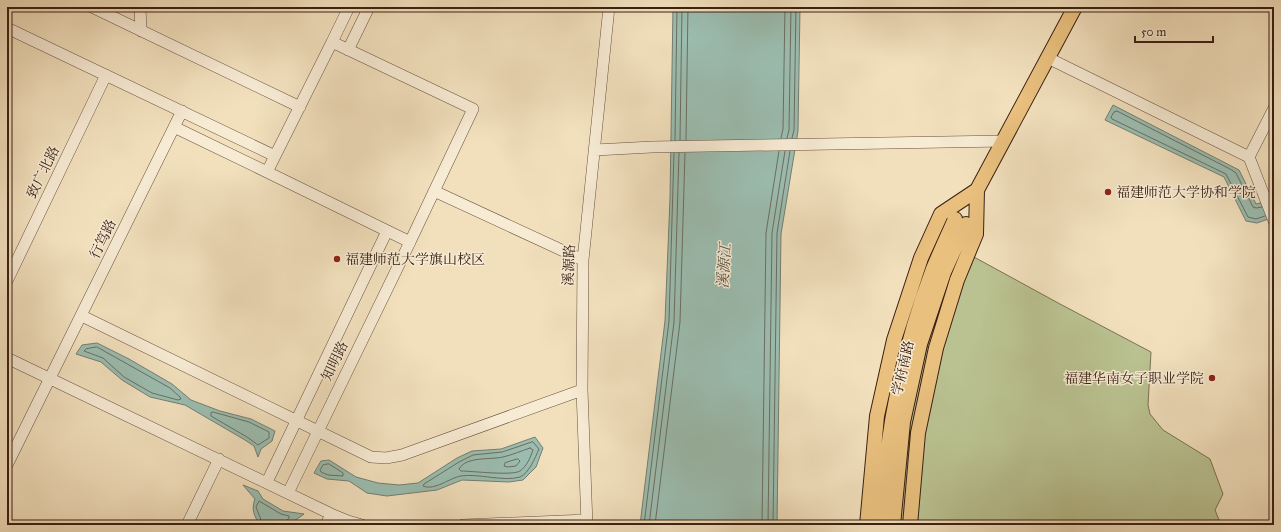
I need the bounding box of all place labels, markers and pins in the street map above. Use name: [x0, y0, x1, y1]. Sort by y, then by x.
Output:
place label: 福建师范大学协和学院: [1116, 184, 1256, 201]
marker: 福建师范大学协和学院: [1103, 187, 1113, 197]
place label: 福建师范大学旗山校区: [345, 251, 485, 268]
marker: 福建师范大学旗山校区: [332, 254, 342, 264]
place label: 福建华南女子职业学院: [1064, 370, 1204, 387]
marker: 福建华南女子职业学院: [1207, 373, 1217, 383]

